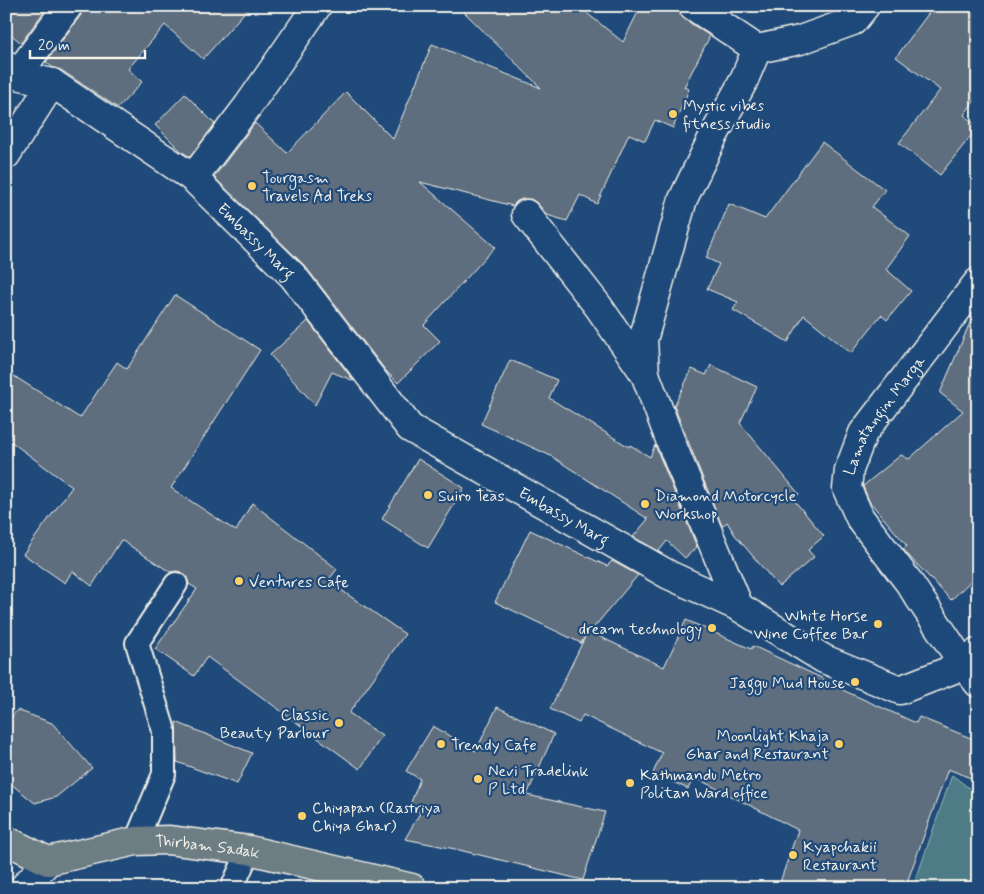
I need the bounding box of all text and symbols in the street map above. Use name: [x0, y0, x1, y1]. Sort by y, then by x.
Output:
scale bar: [30, 28, 145, 60]
text: 20 m: [38, 36, 70, 56]
place label: Mystic vibes fitness studio: [683, 96, 770, 135]
marker: Mystic vibes fitness studio: [667, 108, 679, 120]
place label: Tourgasm Travels Ad Treks: [262, 168, 372, 207]
marker: Tourgasm Travels Ad Treks: [246, 180, 258, 192]
street label: Embassy Marg: [212, 199, 299, 285]
street label: Lamatangin Marga: [839, 351, 931, 478]
street label: Embassy Marg: [514, 483, 613, 552]
place label: Suiro Teas: [438, 486, 505, 507]
place label: Diamond Motorcycle Workshop: [655, 486, 796, 525]
marker: Suiro Teas: [422, 489, 434, 501]
marker: Diamond Motorcycle Workshop: [639, 498, 651, 510]
place label: Ventures Cafe: [249, 572, 349, 593]
marker: Ventures Cafe: [233, 575, 245, 587]
place label: White Horse Wine Coffee Bar: [754, 606, 868, 645]
marker: White Horse Wine Coffee Bar: [872, 618, 884, 630]
place label: dream technology: [579, 619, 702, 641]
marker: dream technology: [706, 622, 718, 634]
place label: Jaggu Mud House: [729, 673, 845, 695]
marker: Jaggu Mud House: [849, 676, 861, 688]
place label: Classic Beauty Parlour: [220, 705, 330, 744]
marker: Classic Beauty Parlour: [333, 717, 345, 729]
place label: Moonlight Khaja Ghar and Restaurant: [686, 726, 829, 765]
place label: Trendy Cafe: [451, 735, 537, 756]
marker: Trendy Cafe: [435, 738, 447, 750]
marker: Moonlight Khaja Ghar and Restaurant: [833, 738, 845, 750]
place label: Nevi Tradelink P Ltd: [488, 761, 589, 800]
place label: Kathmandu Metro Politan Ward office: [640, 765, 768, 804]
marker: Nevi Tradelink P Ltd: [472, 773, 484, 785]
marker: Kathmandu Metro Politan Ward office: [624, 777, 636, 789]
place label: Chiyapan (Rastriya Chiya Ghar): [312, 798, 441, 837]
marker: Chiyapan (Rastriya Chiya Ghar): [296, 810, 308, 822]
street label: Thirbam Sadak: [155, 831, 262, 864]
place label: Kyapchakii Restaurant: [803, 837, 878, 876]
marker: Kyapchakii Restaurant: [787, 849, 799, 861]

